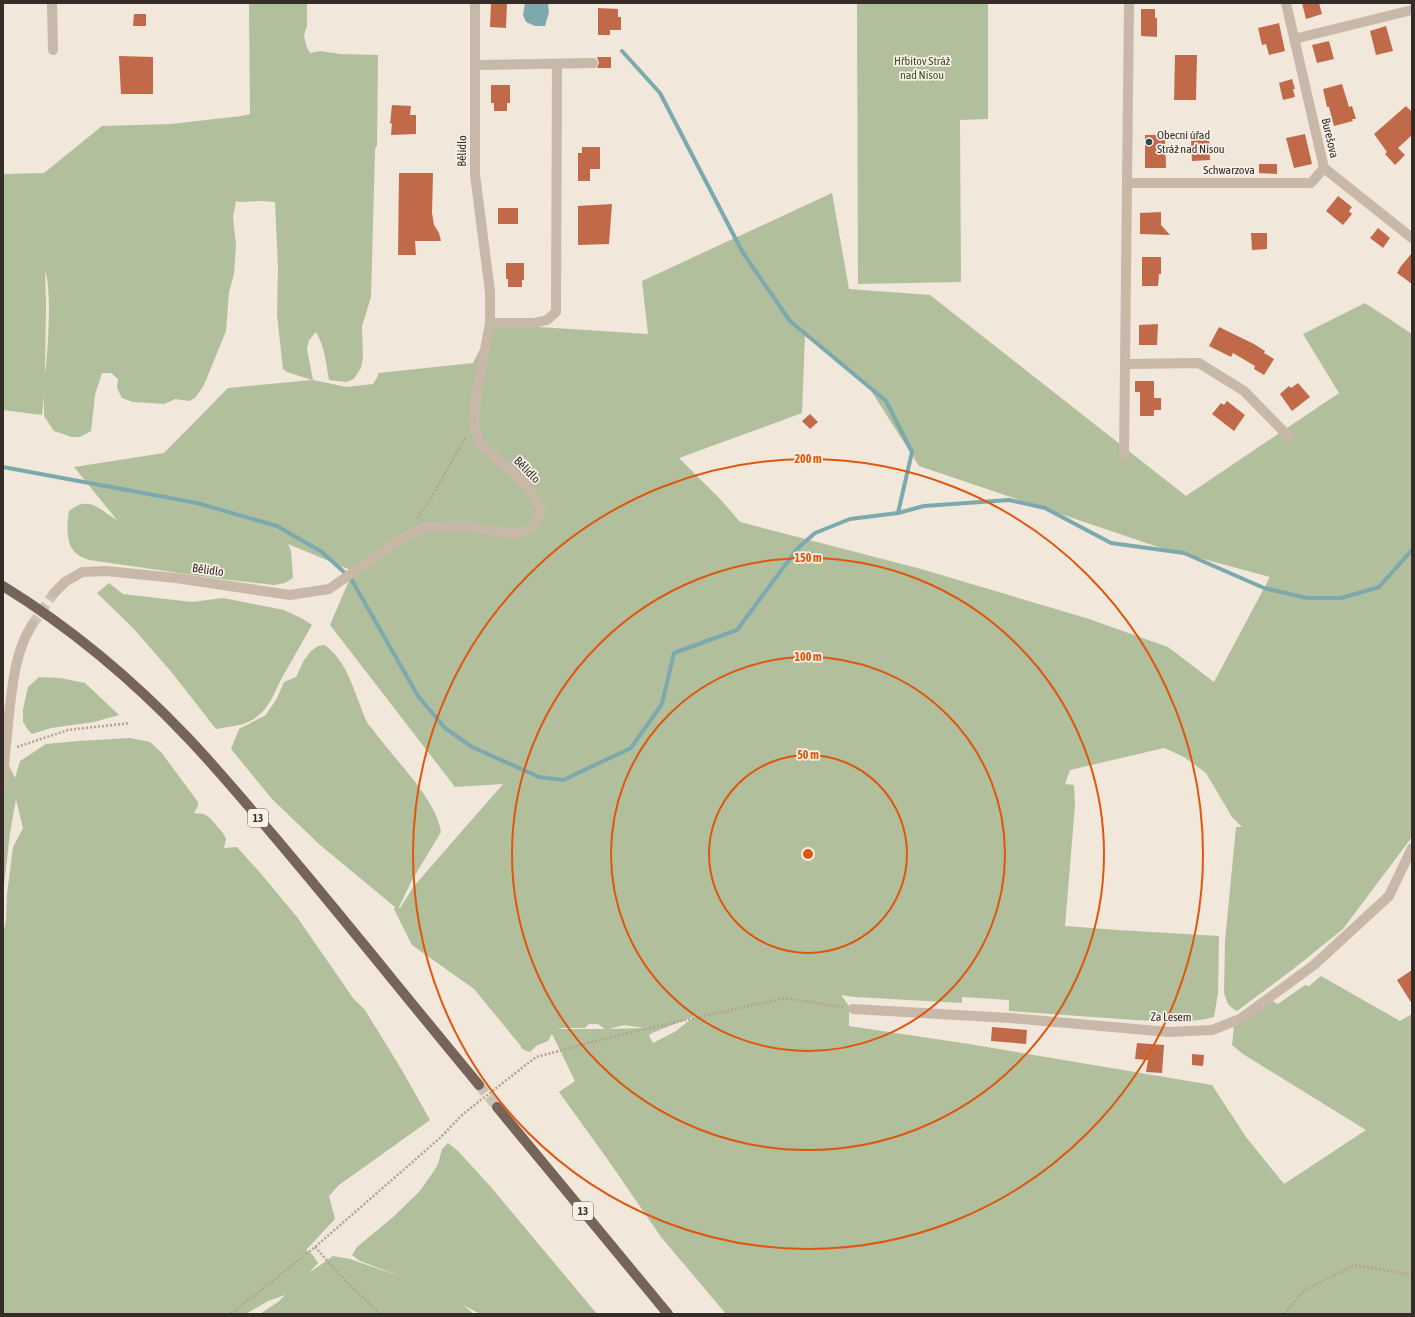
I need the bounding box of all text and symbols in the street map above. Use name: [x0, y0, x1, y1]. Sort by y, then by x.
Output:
park label: Hřbitov Stráž nad Nisou: [894, 54, 951, 82]
street label: Burešova: [1319, 117, 1341, 159]
place label: Obecní úřad Stráž nad Nisou: [1157, 128, 1225, 156]
street label: Bělidlo: [455, 135, 469, 167]
marker: Obecní úřad Stráž nad Nisou: [1144, 137, 1154, 147]
street label: Schwarzova: [1203, 163, 1255, 177]
text: 200 m: [794, 452, 822, 466]
street label: Bělidlo: [511, 454, 543, 486]
text: 150 m: [794, 551, 822, 565]
street label: Bělidlo: [191, 561, 225, 579]
text: 100 m: [794, 650, 822, 664]
text: 50 m: [797, 748, 819, 762]
road number: 13: [248, 809, 268, 827]
centre of rings: [801, 847, 815, 861]
street label: Za Lesem: [1150, 1010, 1192, 1024]
road number: 13: [573, 1202, 593, 1220]

